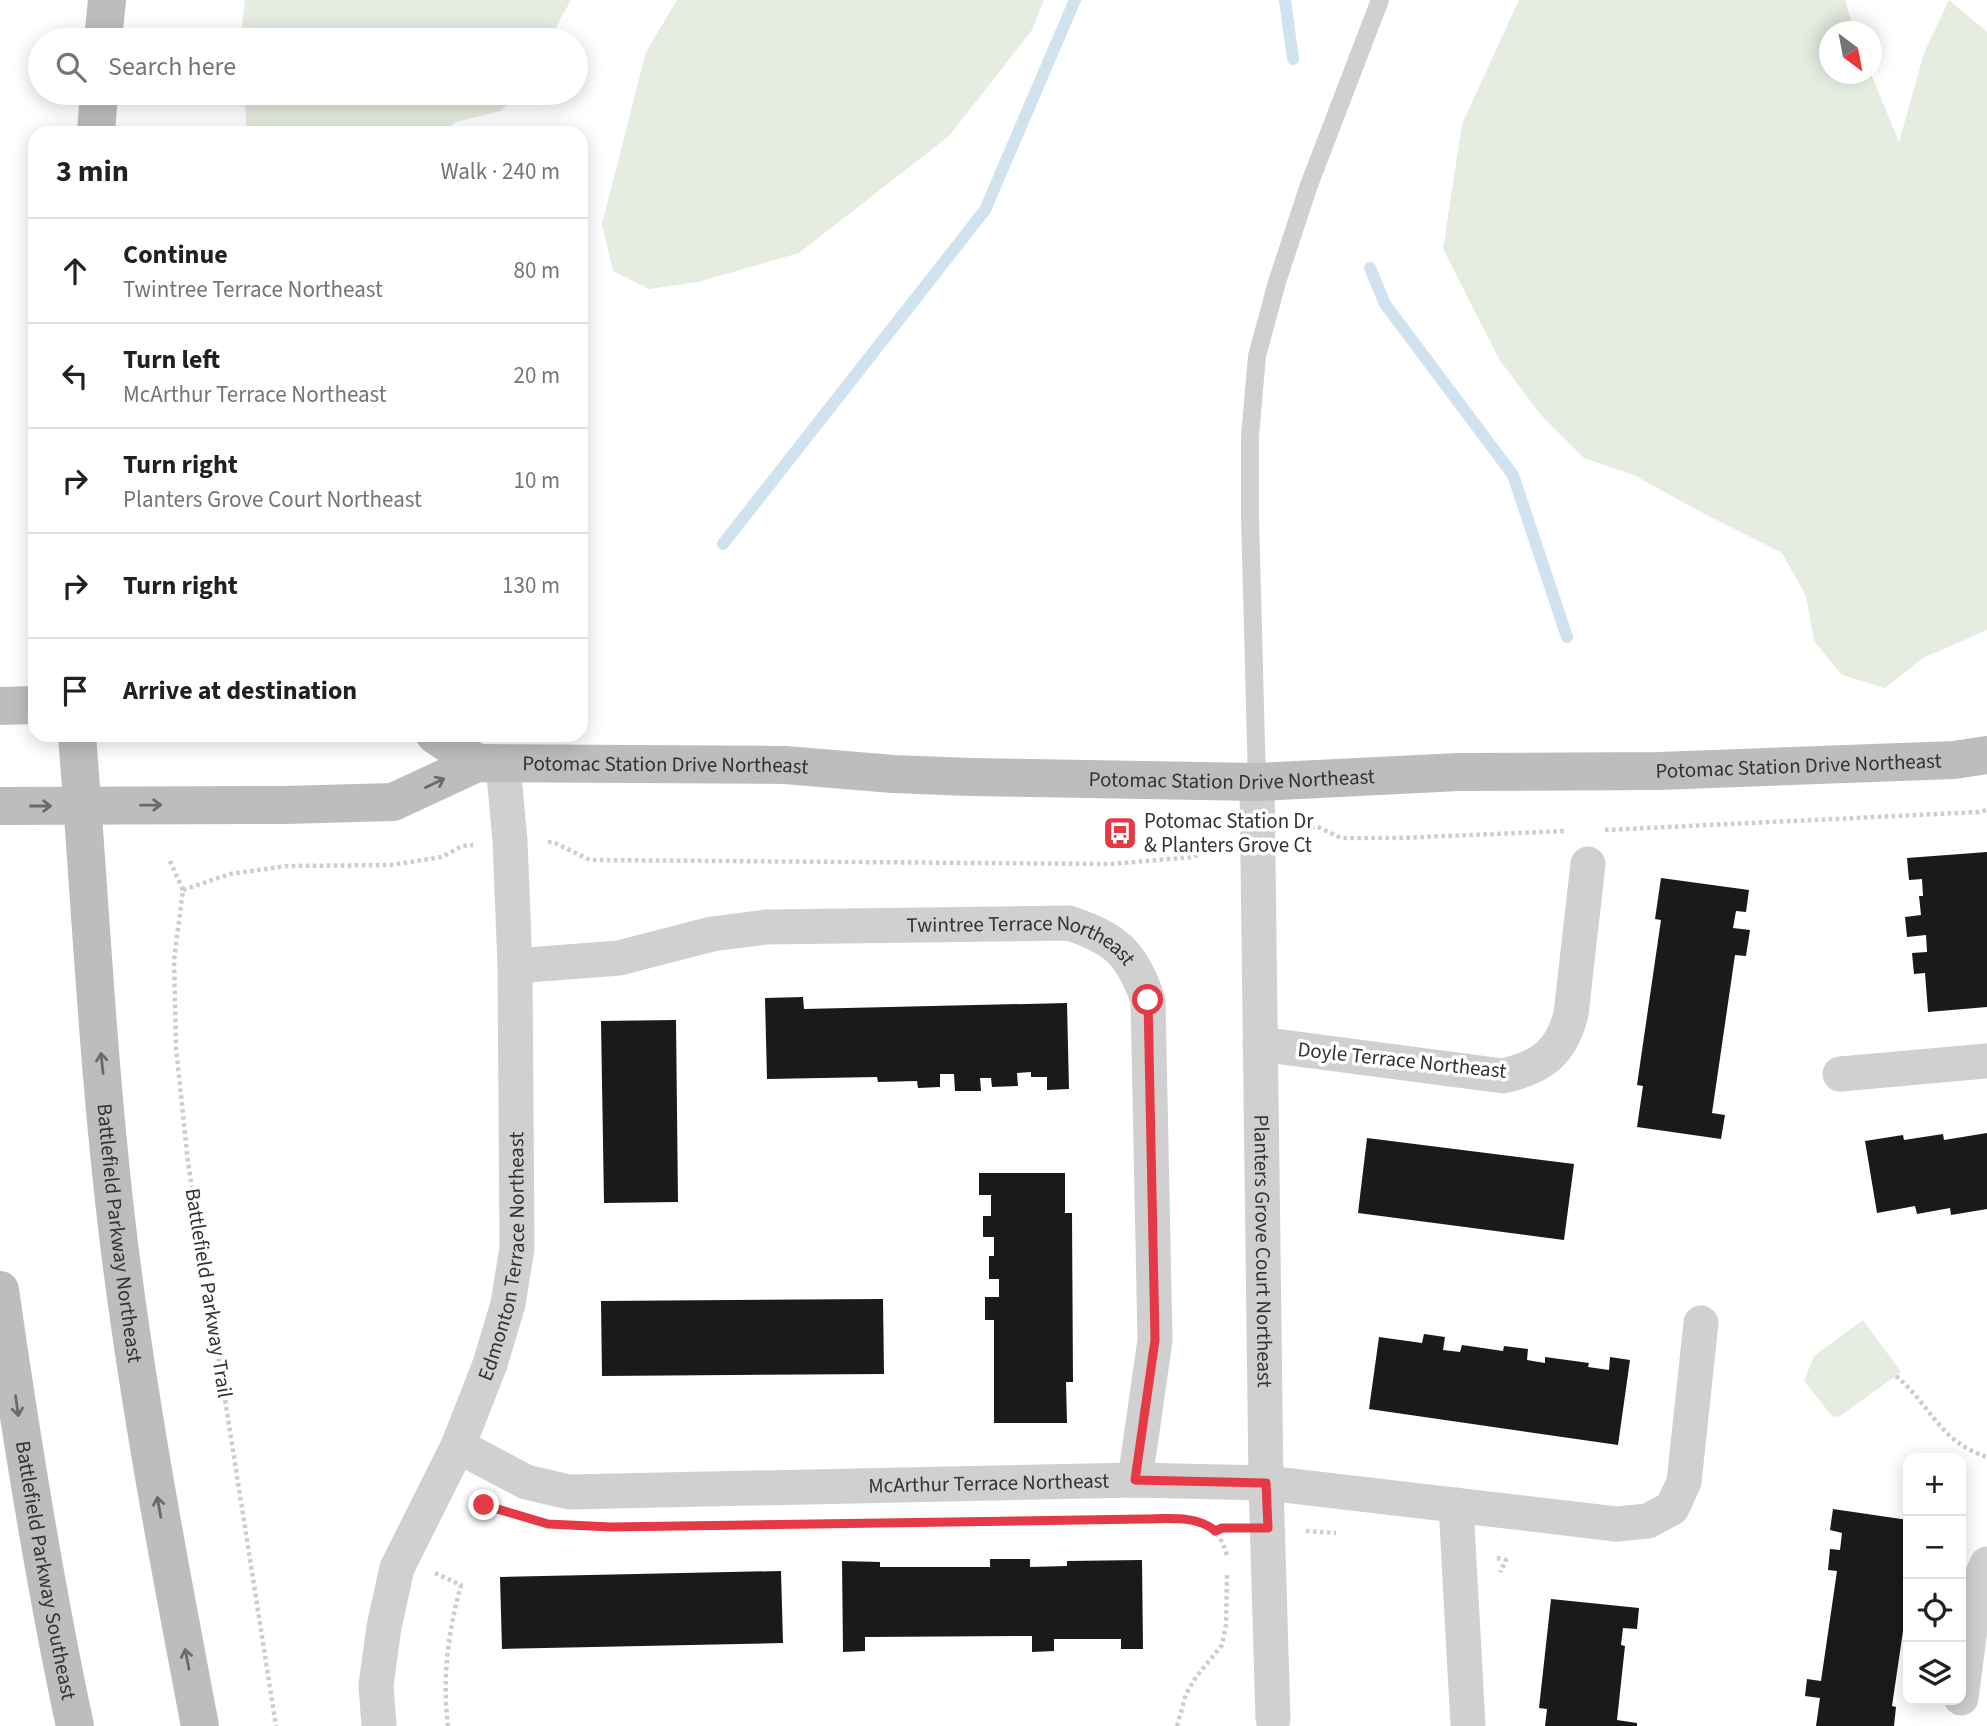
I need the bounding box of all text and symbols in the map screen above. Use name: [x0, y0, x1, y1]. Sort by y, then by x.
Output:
north arrow: [1819, 21, 1882, 84]
search box: [28, 28, 588, 105]
icon: search: [52, 48, 90, 86]
text: Search here: [108, 48, 236, 85]
text: 3 min: [56, 150, 129, 193]
text: Walk · 240 m: [441, 155, 560, 188]
text: Continue: [123, 236, 228, 273]
icon: ahead: [56, 252, 94, 290]
text: 80 m: [513, 254, 560, 287]
text: Twintree Terrace Northeast: [123, 273, 383, 306]
text: Turn left: [123, 341, 220, 378]
icon: left: [56, 357, 94, 395]
text: 20 m: [513, 359, 560, 392]
text: McArthur Terrace Northeast: [123, 378, 387, 411]
text: Turn right: [123, 446, 238, 483]
icon: right: [56, 462, 94, 500]
text: 10 m: [513, 464, 560, 497]
text: Planters Grove Court Northeast: [123, 483, 422, 516]
icon: right: [56, 567, 94, 605]
text: Turn right: [123, 567, 238, 604]
text: 130 m: [502, 569, 560, 602]
icon: arrive: [56, 672, 94, 710]
text: Arrive at destination: [123, 672, 357, 709]
street label: Potomac Station Drive Northeast: [1655, 745, 1942, 786]
street label: Potomac Station Drive Northeast: [522, 748, 810, 782]
street label: Potomac Station Drive Northeast: [1088, 761, 1376, 797]
one-way arrow: [424, 776, 445, 789]
one-way arrow: [139, 798, 162, 811]
one-way arrow: [29, 799, 52, 813]
place label: Potomac Station Dr & Planters Grove Ct: [1144, 806, 1314, 860]
bus stop icon: Potomac Station Dr & Planters Grove Ct: [1101, 814, 1139, 852]
street label: Twintree Terrace Northeast: [906, 908, 1143, 971]
route start: [1132, 984, 1163, 1015]
street label: Doyle Terrace Northeast: [1296, 1034, 1508, 1086]
one-way arrow: [95, 1052, 108, 1074]
street label: Battlefield Parkway Northeast: [89, 1102, 150, 1365]
street label: Planters Grove Court Northeast: [1246, 1114, 1280, 1388]
street label: Edmonton Terrace Northeast: [470, 1131, 532, 1385]
street label: Battlefield Parkway Trail: [178, 1186, 240, 1400]
one-way arrow: [11, 1394, 24, 1417]
street label: Battlefield Parkway Southeast: [8, 1439, 84, 1703]
map controls: [1903, 1453, 1966, 1705]
button: +: [1903, 1453, 1966, 1516]
street label: McArthur Terrace Northeast: [868, 1466, 1110, 1501]
route end: [468, 1489, 499, 1520]
one-way arrow: [152, 1496, 166, 1519]
button: −: [1903, 1516, 1966, 1579]
button: locate: [1903, 1579, 1966, 1642]
button: layers: [1903, 1642, 1966, 1705]
one-way arrow: [180, 1648, 194, 1671]

